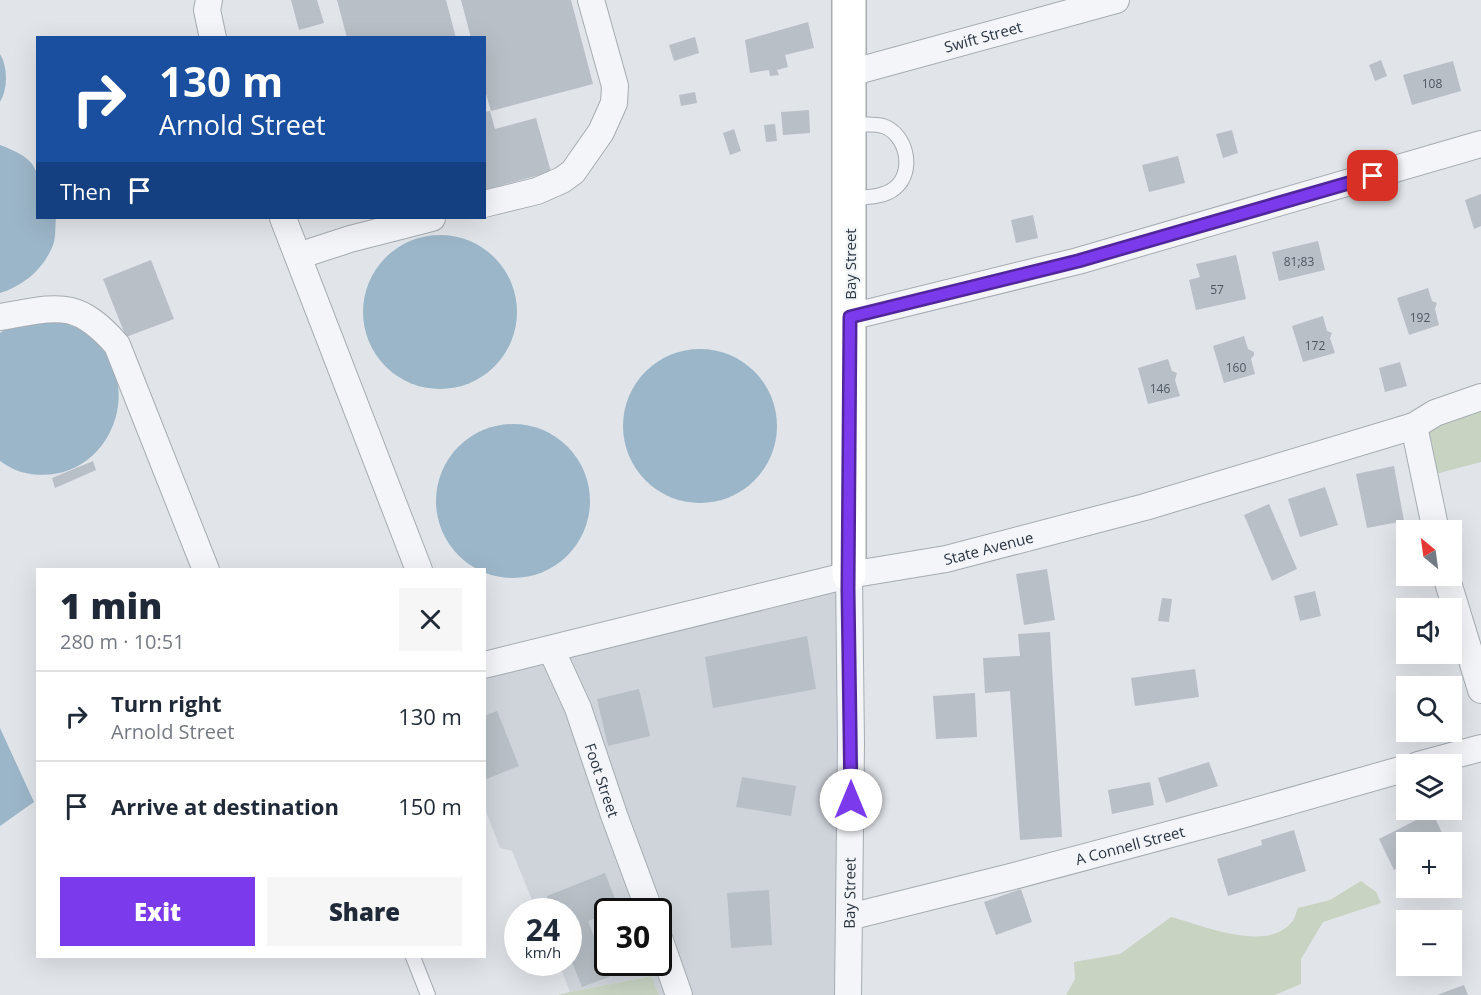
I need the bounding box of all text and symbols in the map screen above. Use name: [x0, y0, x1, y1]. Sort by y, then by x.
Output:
street label: Swift Street: [942, 16, 1024, 57]
text: 130 m: [159, 52, 283, 109]
icon: right: [60, 60, 138, 138]
house number: 108: [1422, 75, 1442, 92]
text: Arnold Street: [159, 106, 326, 143]
pin: [1347, 150, 1398, 201]
icon: arrive: [1356, 159, 1389, 192]
icon: arrive: [123, 174, 156, 207]
text: Then: [60, 176, 111, 206]
street label: Bay Street: [840, 228, 860, 300]
house number: 81;83: [1284, 253, 1314, 270]
house number: 57: [1210, 281, 1224, 298]
house number: 192: [1410, 309, 1430, 326]
house number: 172: [1305, 337, 1325, 354]
house number: 160: [1226, 359, 1246, 376]
house number: 146: [1150, 380, 1170, 397]
north arrow: [1396, 520, 1462, 586]
map controls: [1396, 520, 1462, 976]
street label: State Avenue: [941, 527, 1035, 569]
text: 1 min: [60, 581, 162, 630]
button: close: [399, 588, 462, 651]
button: sound: [1396, 598, 1462, 664]
text: 280 m · 10:51: [60, 628, 185, 655]
button: search: [1396, 676, 1462, 742]
text: Turn right: [111, 688, 222, 718]
icon: right: [60, 700, 93, 733]
text: 130 m: [398, 701, 462, 731]
text: Arnold Street: [111, 718, 234, 745]
street label: Foot Street: [581, 740, 624, 820]
button: layers: [1396, 754, 1462, 820]
position arrow: [819, 768, 883, 832]
icon: arrive: [60, 790, 93, 823]
text: Arrive at destination: [111, 791, 339, 821]
text: 150 m: [398, 791, 462, 821]
street label: A Connell Street: [1073, 821, 1187, 869]
button: +: [1396, 832, 1462, 898]
street label: Bay Street: [839, 857, 860, 929]
button: Exit: [60, 877, 255, 946]
button: Share: [267, 877, 462, 946]
speed limit sign: 30: [594, 898, 672, 976]
text: 24: [526, 909, 560, 950]
button: −: [1396, 910, 1462, 976]
text: km/h: [525, 942, 561, 962]

